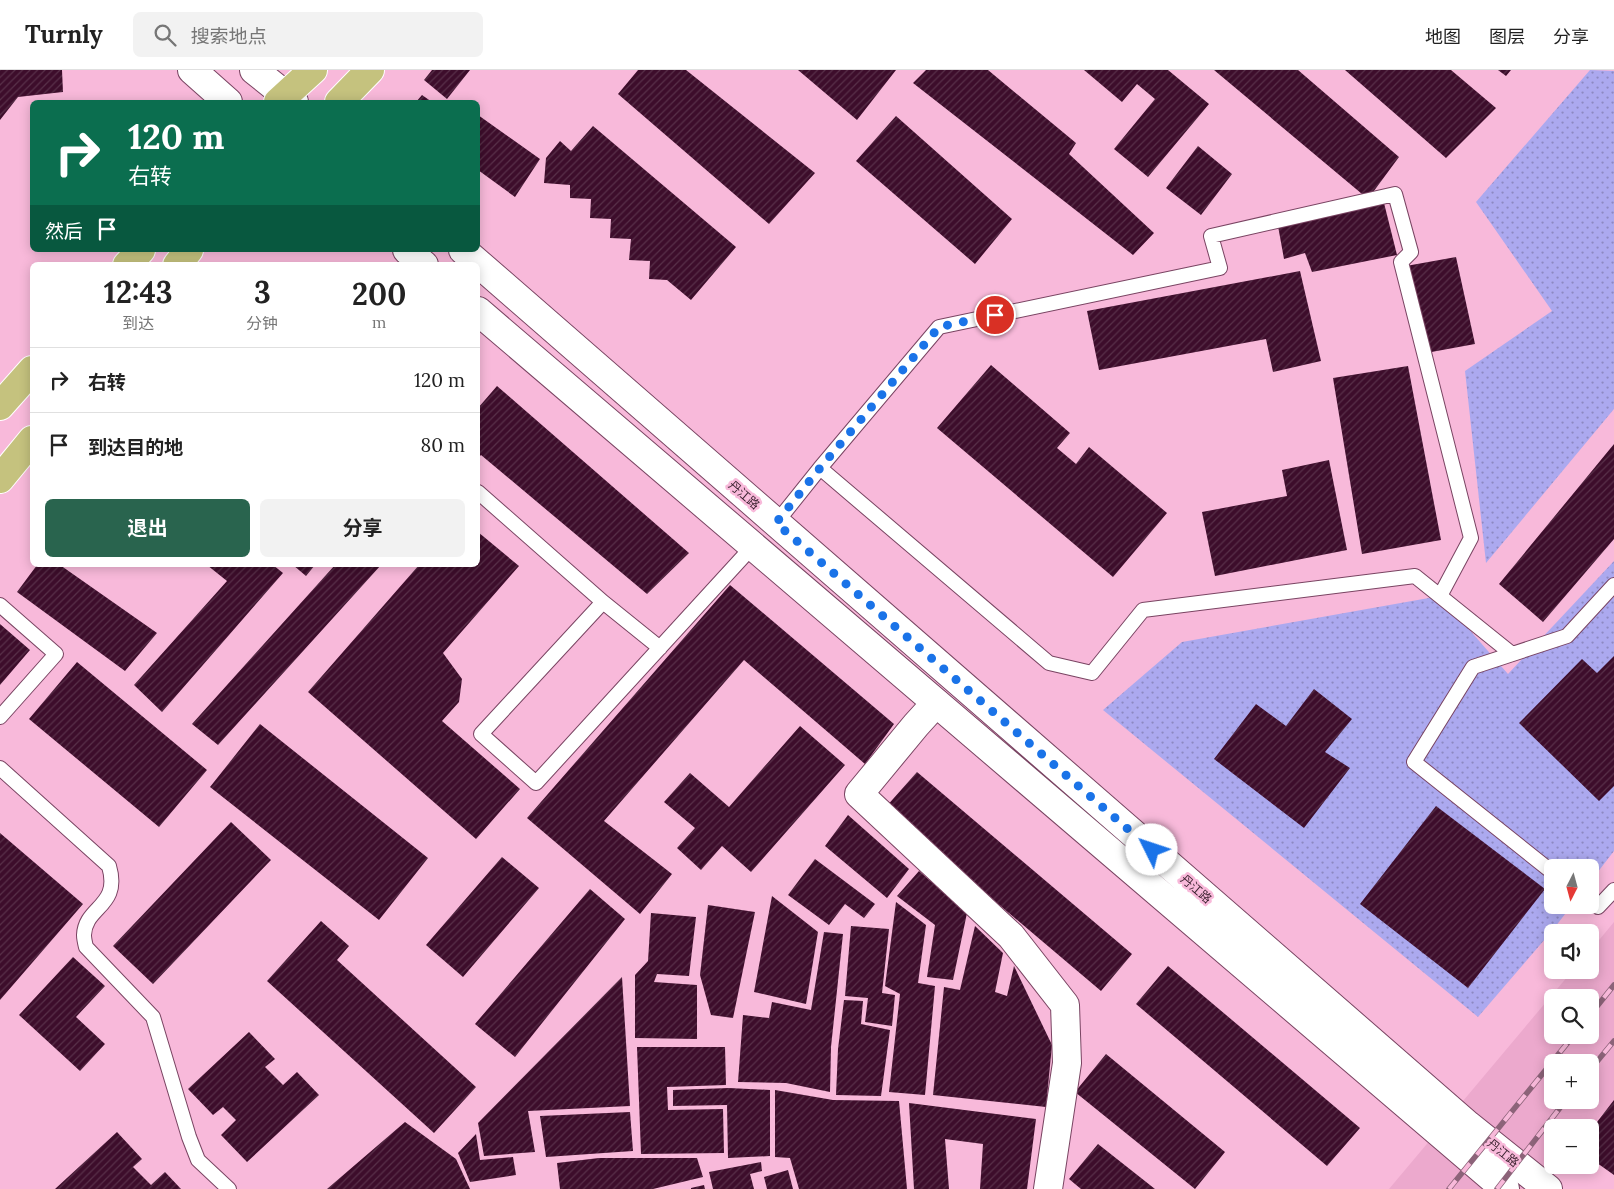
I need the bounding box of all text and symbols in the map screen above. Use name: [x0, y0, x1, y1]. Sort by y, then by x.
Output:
search box: [133, 12, 483, 57]
text: Turnly: [25, 19, 103, 50]
icon: search: [151, 21, 179, 49]
text: 搜索地点: [191, 24, 267, 48]
text: 地图: [1425, 25, 1461, 48]
text: 图层: [1489, 25, 1525, 48]
text: 分享: [1553, 25, 1589, 48]
text: 120 m: [128, 114, 225, 159]
icon: right: [45, 120, 110, 185]
text: 右转: [128, 162, 172, 190]
icon: arrive: [93, 215, 121, 243]
text: 然后: [45, 219, 83, 243]
text: 12:43: [104, 273, 173, 311]
text: 3: [254, 273, 271, 311]
text: 200: [352, 275, 406, 313]
pin: [974, 294, 1016, 336]
icon: arrive: [981, 301, 1009, 329]
text: m: [372, 312, 386, 332]
text: 到达: [122, 313, 154, 333]
text: 分钟: [246, 313, 278, 333]
icon: right: [45, 366, 73, 394]
text: 120 m: [414, 368, 465, 392]
text: 右转: [88, 370, 126, 394]
icon: arrive: [45, 431, 73, 459]
text: 80 m: [421, 433, 465, 457]
text: 到达目的地: [88, 435, 183, 459]
street label: 丹江路: [726, 477, 763, 512]
button: 退出: [45, 499, 250, 557]
button: 分享: [260, 499, 465, 557]
position arrow: [1125, 823, 1177, 875]
north arrow: [1544, 859, 1599, 914]
map controls: [1544, 859, 1599, 1174]
street label: 丹江路: [1178, 871, 1215, 906]
button: sound: [1544, 924, 1599, 979]
button: search: [1544, 989, 1599, 1044]
button: +: [1544, 1054, 1599, 1109]
button: −: [1544, 1119, 1599, 1174]
street label: 丹江路: [1485, 1135, 1522, 1170]

